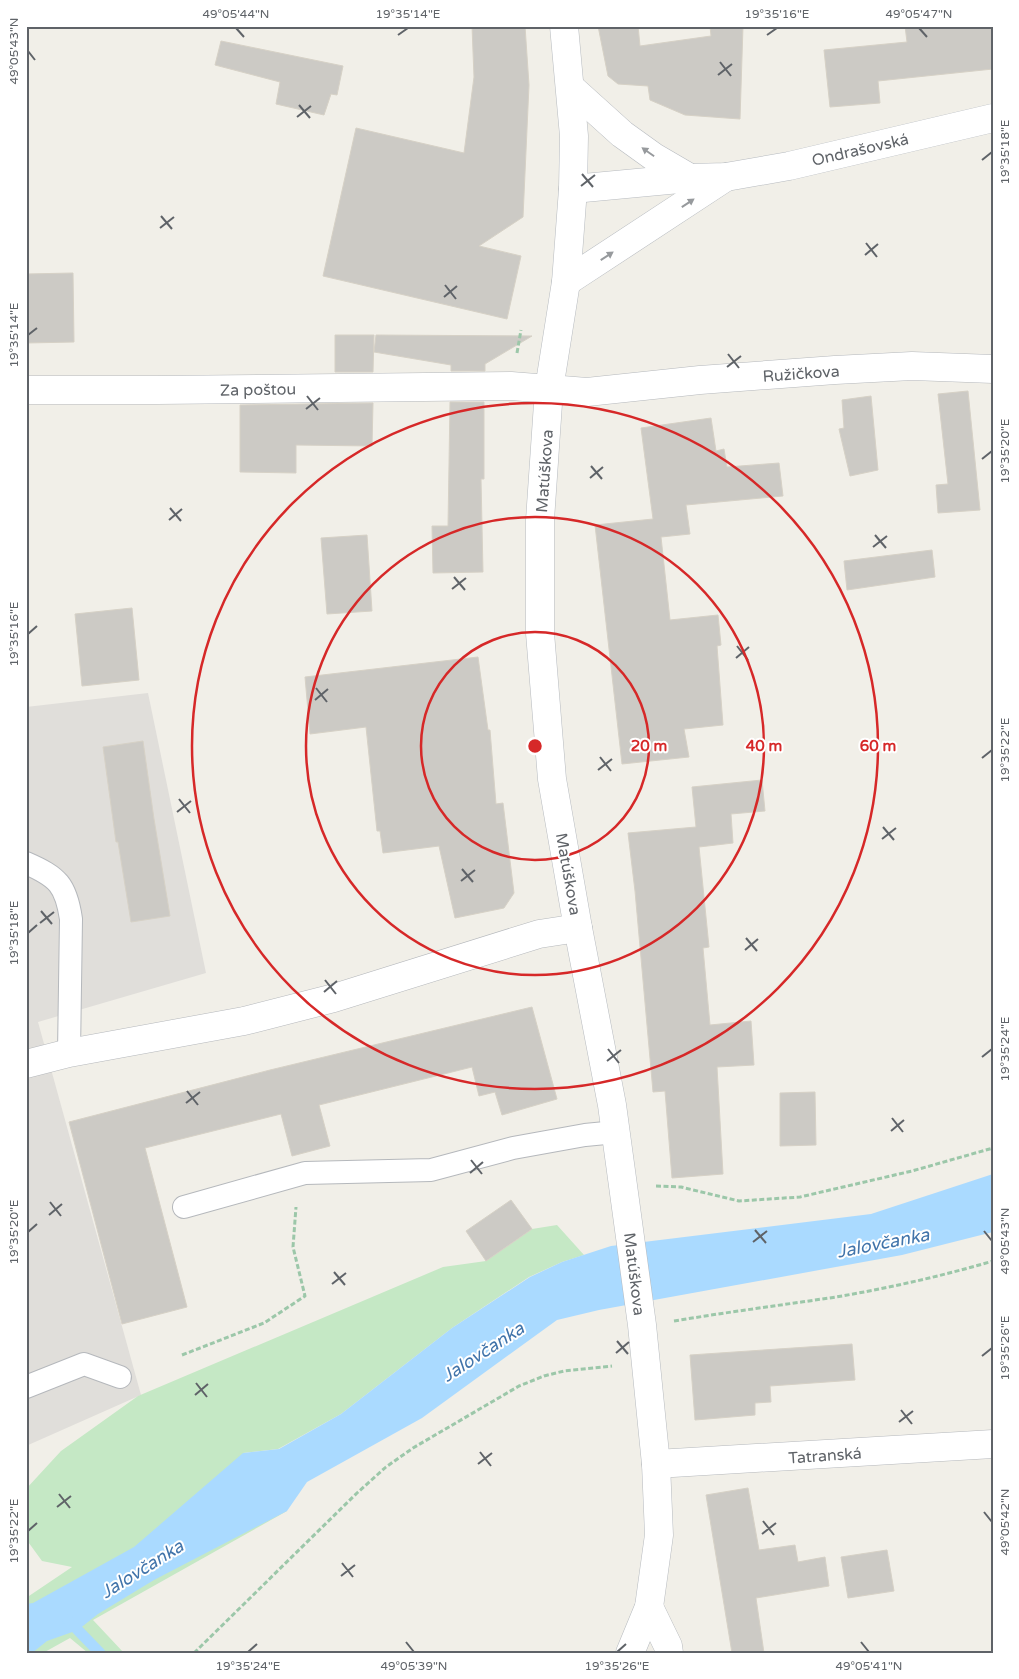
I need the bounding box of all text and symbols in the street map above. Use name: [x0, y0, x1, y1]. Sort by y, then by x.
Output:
text: 49°05'44"N: [203, 7, 270, 21]
text: 19°35'14"E: [375, 7, 441, 21]
text: 19°35'16"E: [744, 7, 810, 21]
text: 49°05'47"N: [886, 7, 953, 21]
text: 49°05'43"N: [7, 18, 21, 85]
text: 19°35'18"E: [998, 119, 1012, 185]
street label: Ondrašovská: [810, 129, 911, 171]
one-way arrow: [642, 147, 655, 157]
one-way arrow: [681, 198, 695, 208]
one-way arrow: [600, 251, 613, 261]
text: 19°35'14"E: [7, 302, 21, 368]
street label: Ružičkova: [762, 361, 840, 387]
street label: Za poštou: [220, 379, 296, 401]
text: 19°35'20"E: [998, 418, 1012, 484]
street label: Matúškova: [532, 429, 558, 513]
text: 19°35'16"E: [7, 601, 21, 667]
text: 19°35'22"E: [998, 717, 1012, 783]
centre of rings: [526, 737, 544, 755]
text: 20 m: [631, 737, 667, 755]
text: 40 m: [746, 737, 782, 755]
text: 60 m: [860, 737, 896, 755]
street label: Matúškova: [551, 831, 585, 917]
text: 19°35'18"E: [7, 900, 21, 966]
text: 19°35'24"E: [998, 1016, 1012, 1082]
text: 19°35'20"E: [7, 1199, 21, 1265]
text: 49°05'43"N: [998, 1208, 1012, 1275]
water label: Jalovčanka: [835, 1223, 932, 1263]
street label: Matúškova: [619, 1232, 649, 1317]
text: 19°35'26"E: [998, 1315, 1012, 1381]
water label: Jalovčanka: [438, 1317, 529, 1387]
street label: Tatranská: [788, 1443, 862, 1469]
text: 49°05'42"N: [998, 1489, 1012, 1556]
text: 19°35'22"E: [7, 1498, 21, 1564]
water label: Jalovčanka: [96, 1534, 188, 1603]
text: 19°35'24"E: [215, 1659, 281, 1673]
text: 49°05'39"N: [381, 1659, 448, 1673]
text: 19°35'26"E: [584, 1659, 650, 1673]
text: 49°05'41"N: [836, 1659, 903, 1673]

